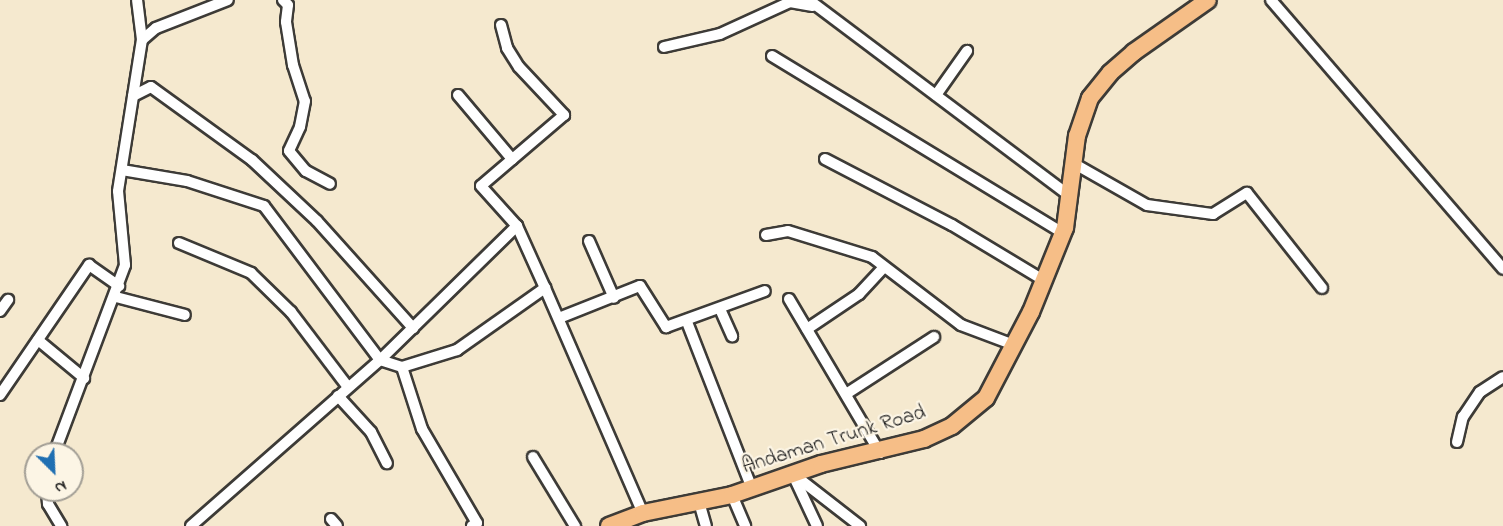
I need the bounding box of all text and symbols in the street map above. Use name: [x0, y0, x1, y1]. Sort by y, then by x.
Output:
street label: Andaman Trunk Road: [739, 400, 929, 480]
north arrow: [24, 442, 84, 502]
text: N: [51, 473, 70, 500]

